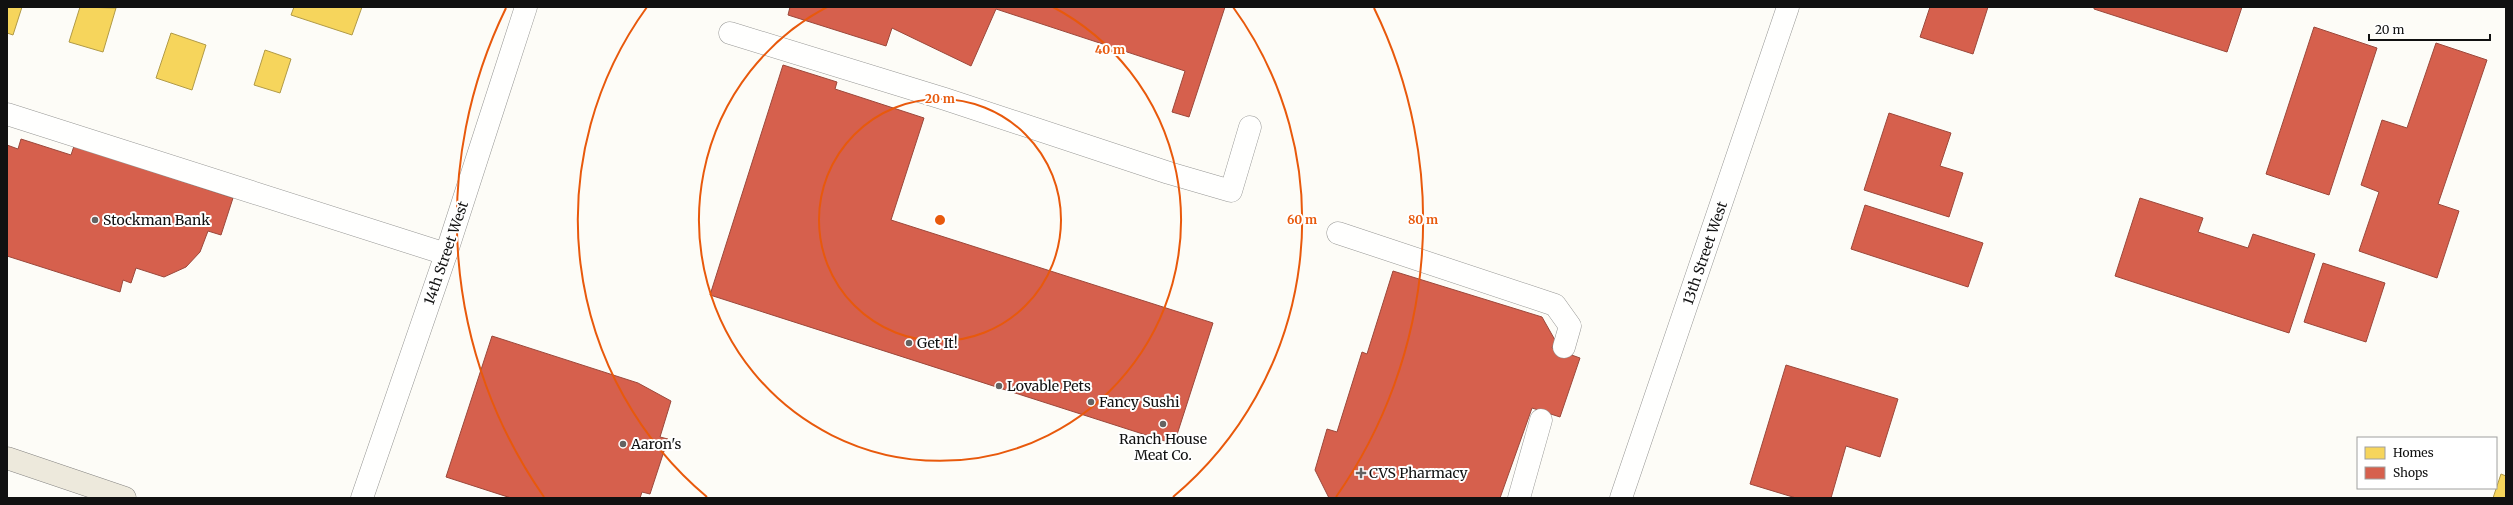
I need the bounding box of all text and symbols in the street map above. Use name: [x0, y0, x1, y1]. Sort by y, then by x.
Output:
scale bar: [2369, 16, 2490, 42]
text: 20 m: [2375, 22, 2404, 37]
text: 40 m: [1095, 42, 1125, 57]
text: 20 m: [925, 91, 955, 106]
street label: 14th Street West: [420, 198, 472, 307]
street label: 13th Street West: [1679, 198, 1731, 307]
place label: Stockman Bank: [103, 211, 210, 229]
text: 60 m: [1287, 212, 1317, 227]
text: 80 m: [1408, 212, 1438, 227]
centre of rings: [933, 213, 947, 227]
marker: Stockman Bank: [90, 215, 100, 225]
place label: Get It!: [917, 334, 958, 352]
marker: Get It!: [904, 338, 914, 348]
place label: Lovable Pets: [1007, 377, 1091, 395]
marker: Lovable Pets: [994, 381, 1004, 391]
place label: Fancy Sushi: [1099, 393, 1180, 411]
marker: Fancy Sushi: [1086, 397, 1096, 407]
marker: Ranch House Meat Co.: [1158, 419, 1168, 429]
place label: Ranch House Meat Co.: [1119, 430, 1207, 464]
place label: Aaron's: [630, 435, 681, 453]
legend: [2357, 437, 2497, 489]
marker: Aaron's: [618, 439, 628, 449]
text: Homes: [2393, 445, 2434, 460]
place label: CVS Pharmacy: [1369, 464, 1469, 482]
text: Shops: [2393, 465, 2428, 480]
marker: CVS Pharmacy: [1356, 468, 1366, 478]

